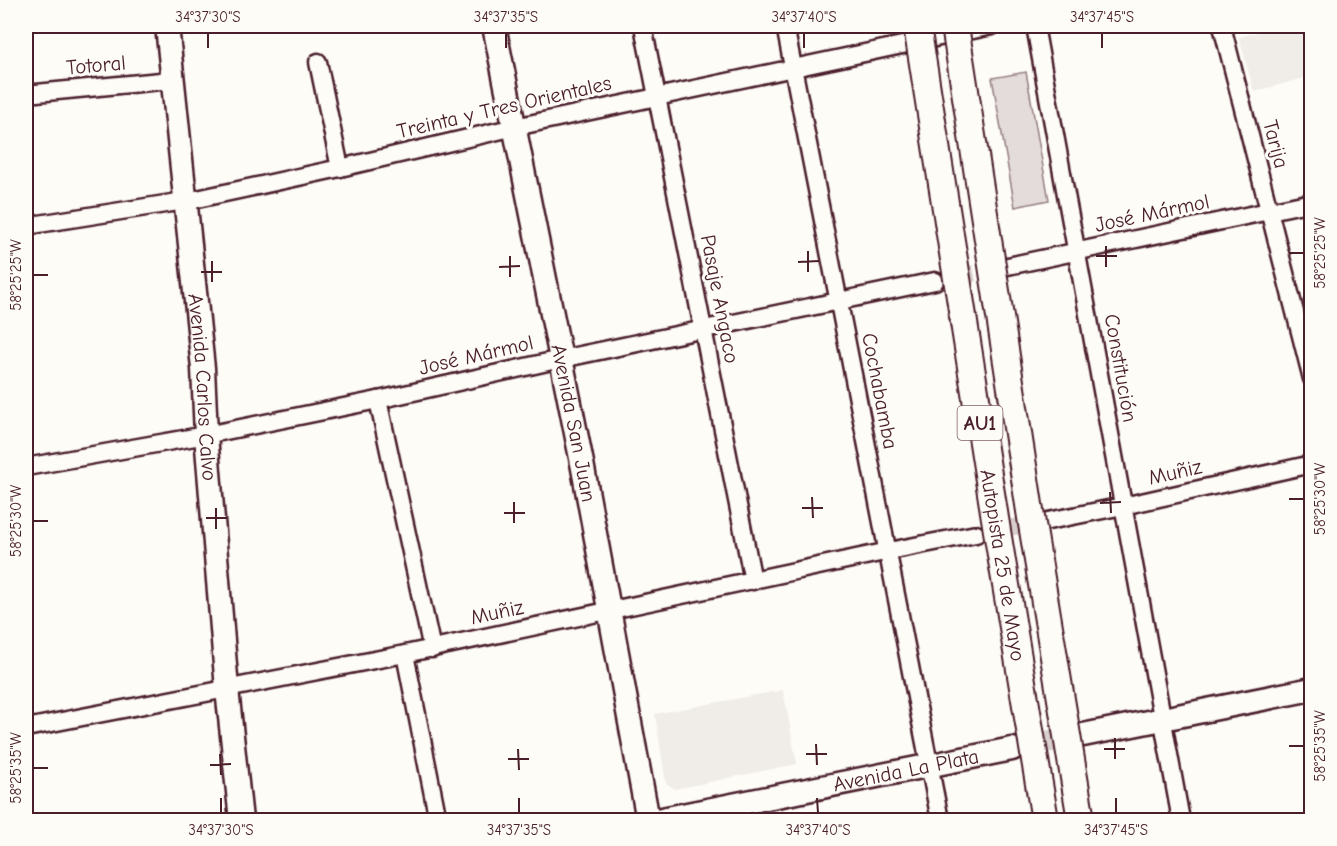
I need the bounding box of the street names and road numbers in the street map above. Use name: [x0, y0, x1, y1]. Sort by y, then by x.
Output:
street label: Totoral: [65, 50, 127, 80]
street label: Treinta y Tres Orientales: [394, 71, 614, 143]
street label: Tarija: [1258, 117, 1294, 171]
street label: José Mármol: [1092, 189, 1212, 237]
street label: Pasaje Angaco: [696, 233, 744, 365]
street label: Avenida Carlos Calvo: [183, 292, 222, 482]
street label: Constitución: [1100, 312, 1142, 424]
street label: José Mármol: [416, 330, 536, 380]
street label: Cochabamba: [857, 331, 903, 451]
street label: Avenida San Juan: [546, 342, 601, 504]
road number: AU1: [958, 406, 1002, 440]
street label: Muñiz: [1146, 454, 1204, 490]
street label: Autopista 25 de Mayo: [975, 468, 1030, 663]
street label: Muñiz: [468, 595, 526, 629]
street label: Avenida La Plata: [831, 744, 981, 796]

